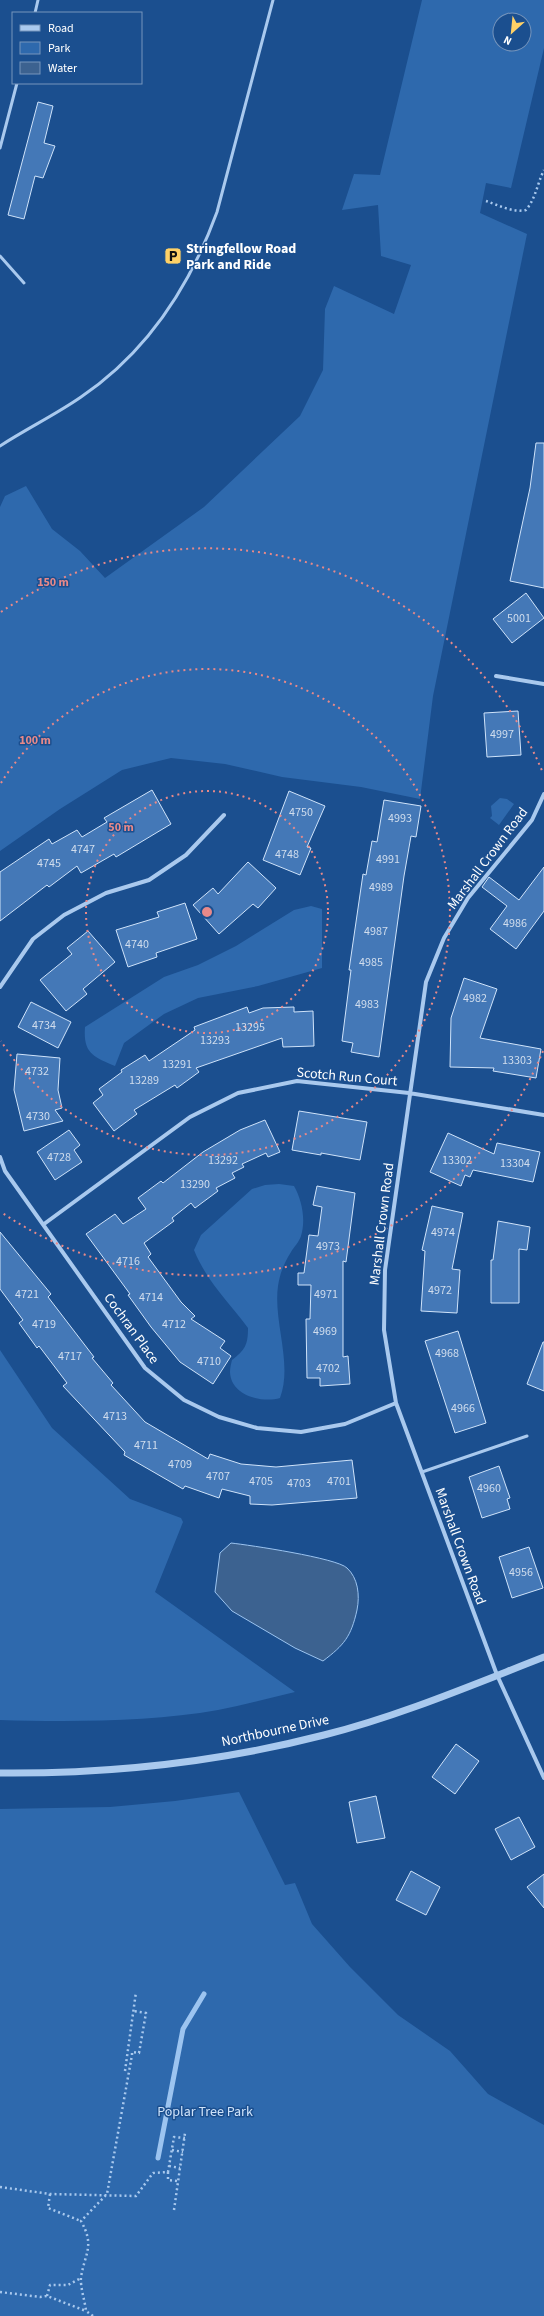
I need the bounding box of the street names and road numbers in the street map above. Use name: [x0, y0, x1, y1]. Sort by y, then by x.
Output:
street label: Marshall Crown Road: [443, 803, 533, 914]
street label: Scotch Run Court: [296, 1063, 398, 1091]
street label: Marshall Crown Road: [365, 1162, 399, 1287]
street label: Cochran Place: [99, 1289, 164, 1368]
street label: Marshall Crown Road: [430, 1485, 491, 1608]
street label: Northbourne Drive: [220, 1710, 331, 1752]

